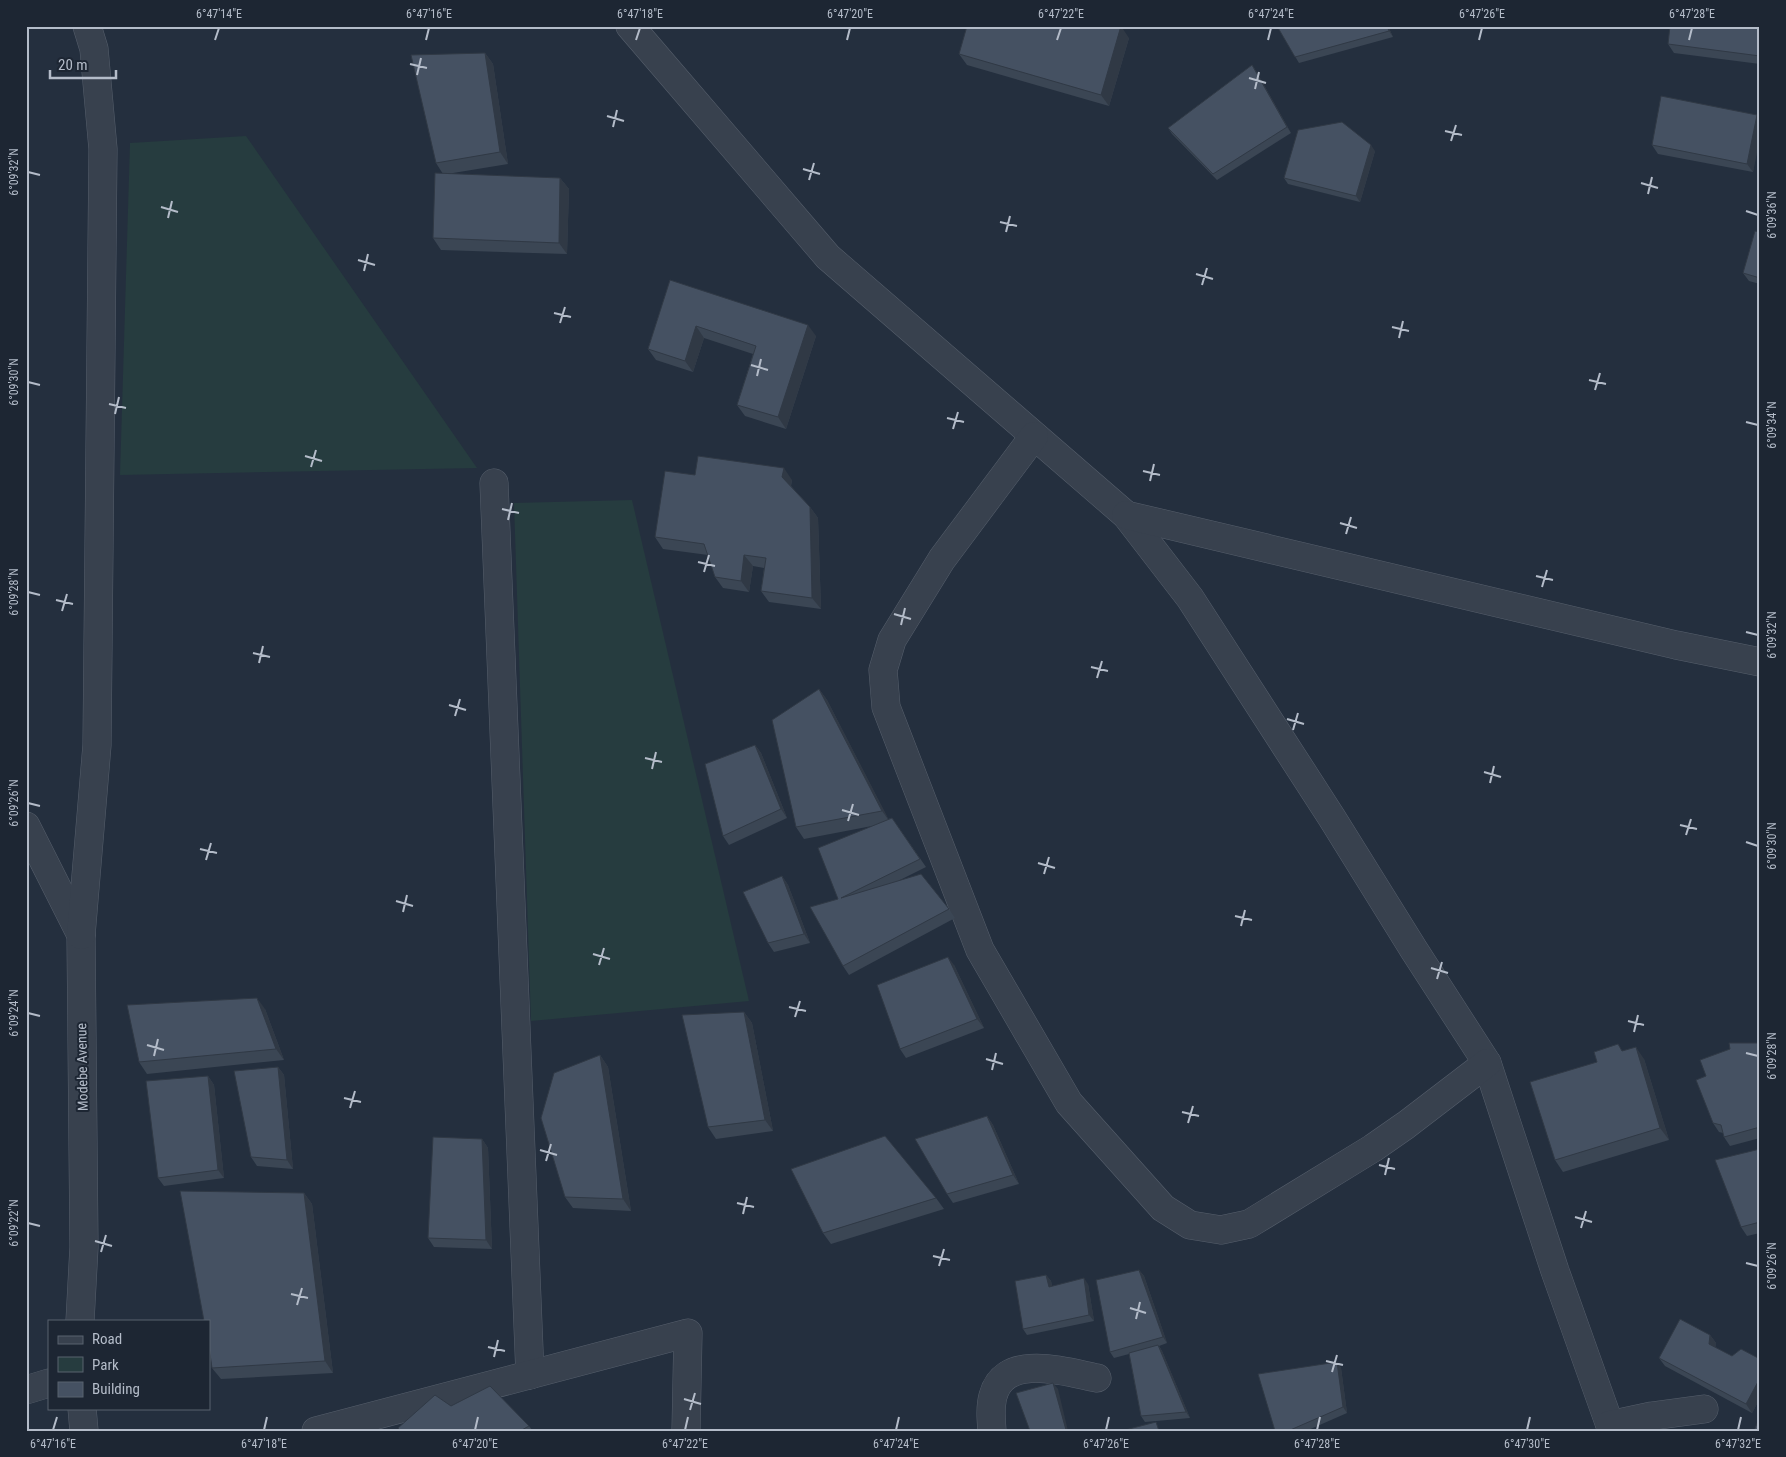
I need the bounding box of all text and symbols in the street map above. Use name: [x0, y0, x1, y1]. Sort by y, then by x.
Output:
text: 6°47'14"E: [196, 7, 242, 21]
text: 6°47'16"E: [406, 7, 452, 21]
text: 6°47'18"E: [617, 7, 663, 21]
text: 6°47'20"E: [827, 7, 873, 21]
text: 6°47'22"E: [1038, 7, 1084, 21]
text: 6°47'24"E: [1248, 7, 1294, 21]
text: 6°47'26"E: [1459, 7, 1505, 21]
text: 6°47'28"E: [1669, 7, 1715, 21]
scale bar: [50, 48, 116, 80]
text: 20 m: [58, 56, 88, 74]
text: 6°09'32"N: [7, 148, 21, 196]
text: 6°09'36"N: [1765, 191, 1779, 239]
text: 6°09'30"N: [7, 358, 21, 406]
text: 6°09'34"N: [1765, 401, 1779, 449]
text: 6°09'28"N: [7, 568, 21, 616]
text: 6°09'32"N: [1765, 611, 1779, 659]
text: 6°09'26"N: [7, 779, 21, 827]
text: 6°09'30"N: [1765, 822, 1779, 870]
text: 6°09'24"N: [7, 989, 21, 1037]
street label: Modebe Avenue: [73, 1022, 91, 1111]
text: 6°09'28"N: [1765, 1032, 1779, 1080]
text: 6°09'22"N: [7, 1199, 21, 1247]
text: 6°09'26"N: [1765, 1242, 1779, 1290]
legend: [48, 1320, 210, 1410]
text: Road: [92, 1330, 122, 1348]
text: Park: [92, 1356, 119, 1374]
text: Building: [92, 1380, 140, 1398]
text: 6°47'16"E: [30, 1437, 76, 1451]
text: 6°47'18"E: [241, 1437, 287, 1451]
text: 6°47'20"E: [452, 1437, 498, 1451]
text: 6°47'22"E: [662, 1437, 708, 1451]
text: 6°47'24"E: [873, 1437, 919, 1451]
text: 6°47'26"E: [1083, 1437, 1129, 1451]
text: 6°47'28"E: [1294, 1437, 1340, 1451]
text: 6°47'30"E: [1504, 1437, 1550, 1451]
text: 6°47'32"E: [1715, 1437, 1761, 1451]

